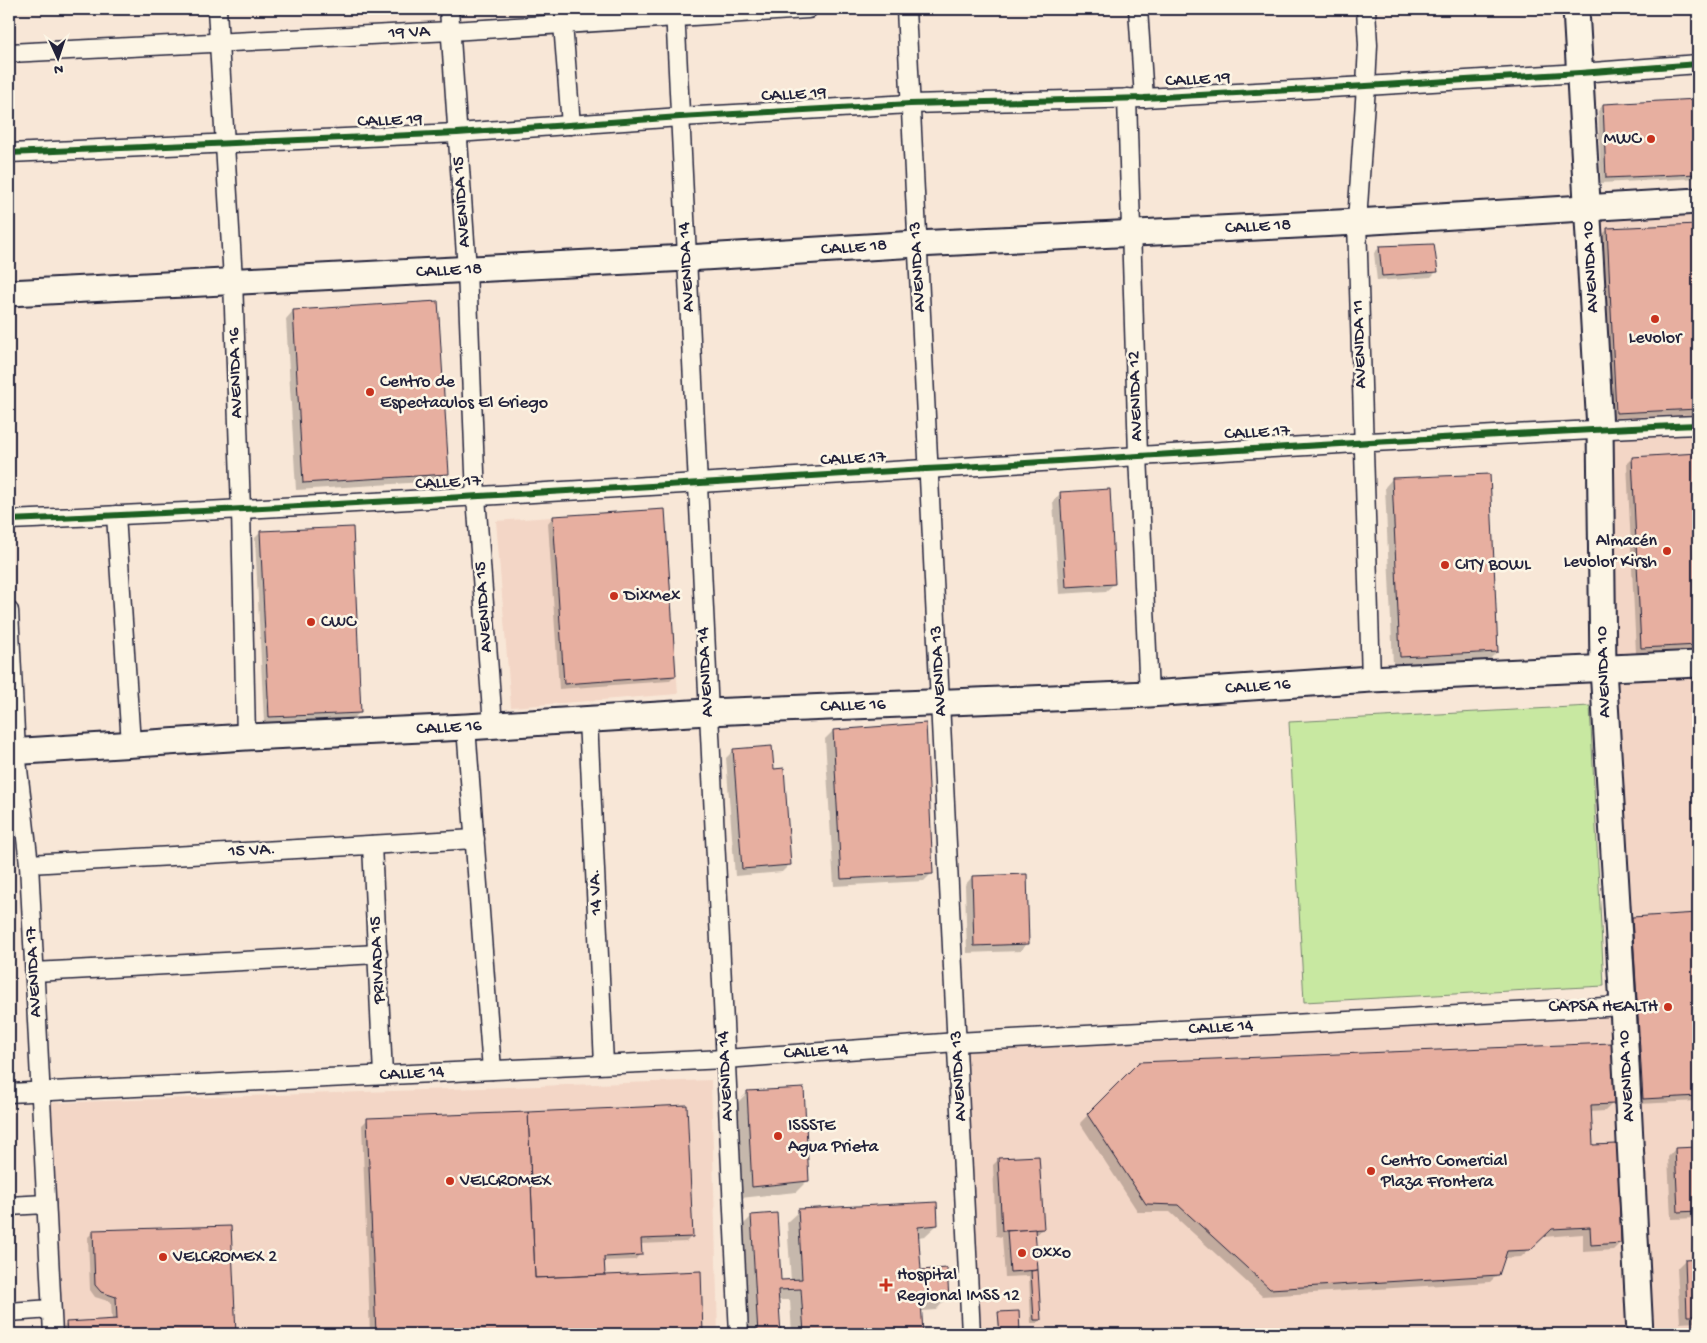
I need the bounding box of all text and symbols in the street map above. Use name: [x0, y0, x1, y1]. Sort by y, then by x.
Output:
street label: 19 VA: [387, 21, 431, 45]
north arrow: [32, 32, 82, 82]
text: N: [54, 60, 64, 77]
street label: CALLE 19: [1165, 68, 1231, 92]
street label: CALLE 19: [761, 83, 827, 107]
street label: CALLE 19: [357, 109, 423, 133]
place label: MWC: [1603, 129, 1642, 150]
marker: MWC: [1645, 133, 1657, 145]
street label: AVENIDA 15: [448, 156, 476, 248]
street label: CALLE 18: [1224, 215, 1292, 239]
street label: AVENIDA 10: [1578, 220, 1604, 314]
street label: AVENIDA 14: [674, 221, 700, 313]
street label: AVENIDA 13: [905, 221, 931, 313]
street label: CALLE 18: [820, 235, 888, 261]
street label: CALLE 18: [415, 259, 483, 283]
street label: AVENIDA 11: [1348, 299, 1372, 389]
marker: Levolor: [1649, 313, 1661, 325]
street label: AVENIDA 16: [224, 326, 248, 419]
place label: Levolor: [1629, 328, 1683, 349]
street label: AVENIDA 12: [1124, 350, 1148, 442]
place label: Centro de Espectaculos El Griego: [380, 372, 548, 414]
marker: Centro de Espectaculos El Griego: [364, 386, 376, 398]
street label: CALLE 17: [1224, 421, 1291, 445]
street label: CALLE 17: [820, 447, 887, 471]
street label: CALLE 17: [415, 471, 482, 495]
place label: Almacén Levolor Kirsh: [1563, 531, 1657, 573]
marker: Almacén Levolor Kirsh: [1661, 545, 1673, 557]
place label: CITY BOWL: [1455, 555, 1532, 576]
marker: CITY BOWL: [1439, 559, 1451, 571]
street label: AVENIDA 15: [470, 561, 498, 653]
place label: DixMex: [623, 586, 681, 607]
marker: DixMex: [608, 590, 620, 602]
place label: CWC: [321, 612, 357, 633]
marker: CWC: [305, 616, 317, 628]
street label: AVENIDA 13: [926, 625, 952, 717]
street label: AVENIDA 14: [693, 626, 719, 718]
street label: AVENIDA 10: [1592, 626, 1616, 718]
street label: CALLE 16: [1225, 674, 1292, 700]
street label: CALLE 16: [820, 694, 887, 718]
street label: CALLE 16: [416, 716, 483, 740]
street label: 15 VA.: [227, 839, 276, 863]
street label: 14 VA.: [584, 868, 608, 917]
street label: PRIVADA 15: [365, 916, 391, 1005]
street label: AVENIDA 17: [21, 925, 47, 1018]
place label: CAPSA HEALTH: [1549, 997, 1659, 1018]
marker: CAPSA HEALTH: [1662, 1001, 1674, 1013]
street label: CALLE 14: [1188, 1016, 1254, 1040]
street label: AVENIDA 10: [1614, 1029, 1640, 1123]
street label: AVENIDA 14: [713, 1030, 739, 1122]
street label: AVENIDA 13: [946, 1030, 972, 1122]
street label: CALLE 14: [783, 1039, 850, 1065]
street label: CALLE 14: [379, 1062, 445, 1086]
place label: ISSSTE Agua Prieta: [788, 1116, 879, 1158]
marker: ISSSTE Agua Prieta: [772, 1130, 784, 1142]
place label: Centro Comercial Plaza Frontera: [1380, 1151, 1507, 1193]
marker: Centro Comercial Plaza Frontera: [1365, 1165, 1377, 1177]
place label: VELCROMEX: [459, 1171, 553, 1192]
marker: VELCROMEX: [444, 1175, 456, 1187]
place label: Oxxo: [1032, 1243, 1071, 1264]
place label: VELCROMEX 2: [172, 1247, 277, 1268]
marker: Oxxo: [1016, 1247, 1028, 1259]
marker: VELCROMEX 2: [157, 1251, 169, 1263]
place label: Hospital Regional IMSS 12: [897, 1265, 1020, 1307]
marker: Hospital Regional IMSS 12: [879, 1278, 893, 1292]

